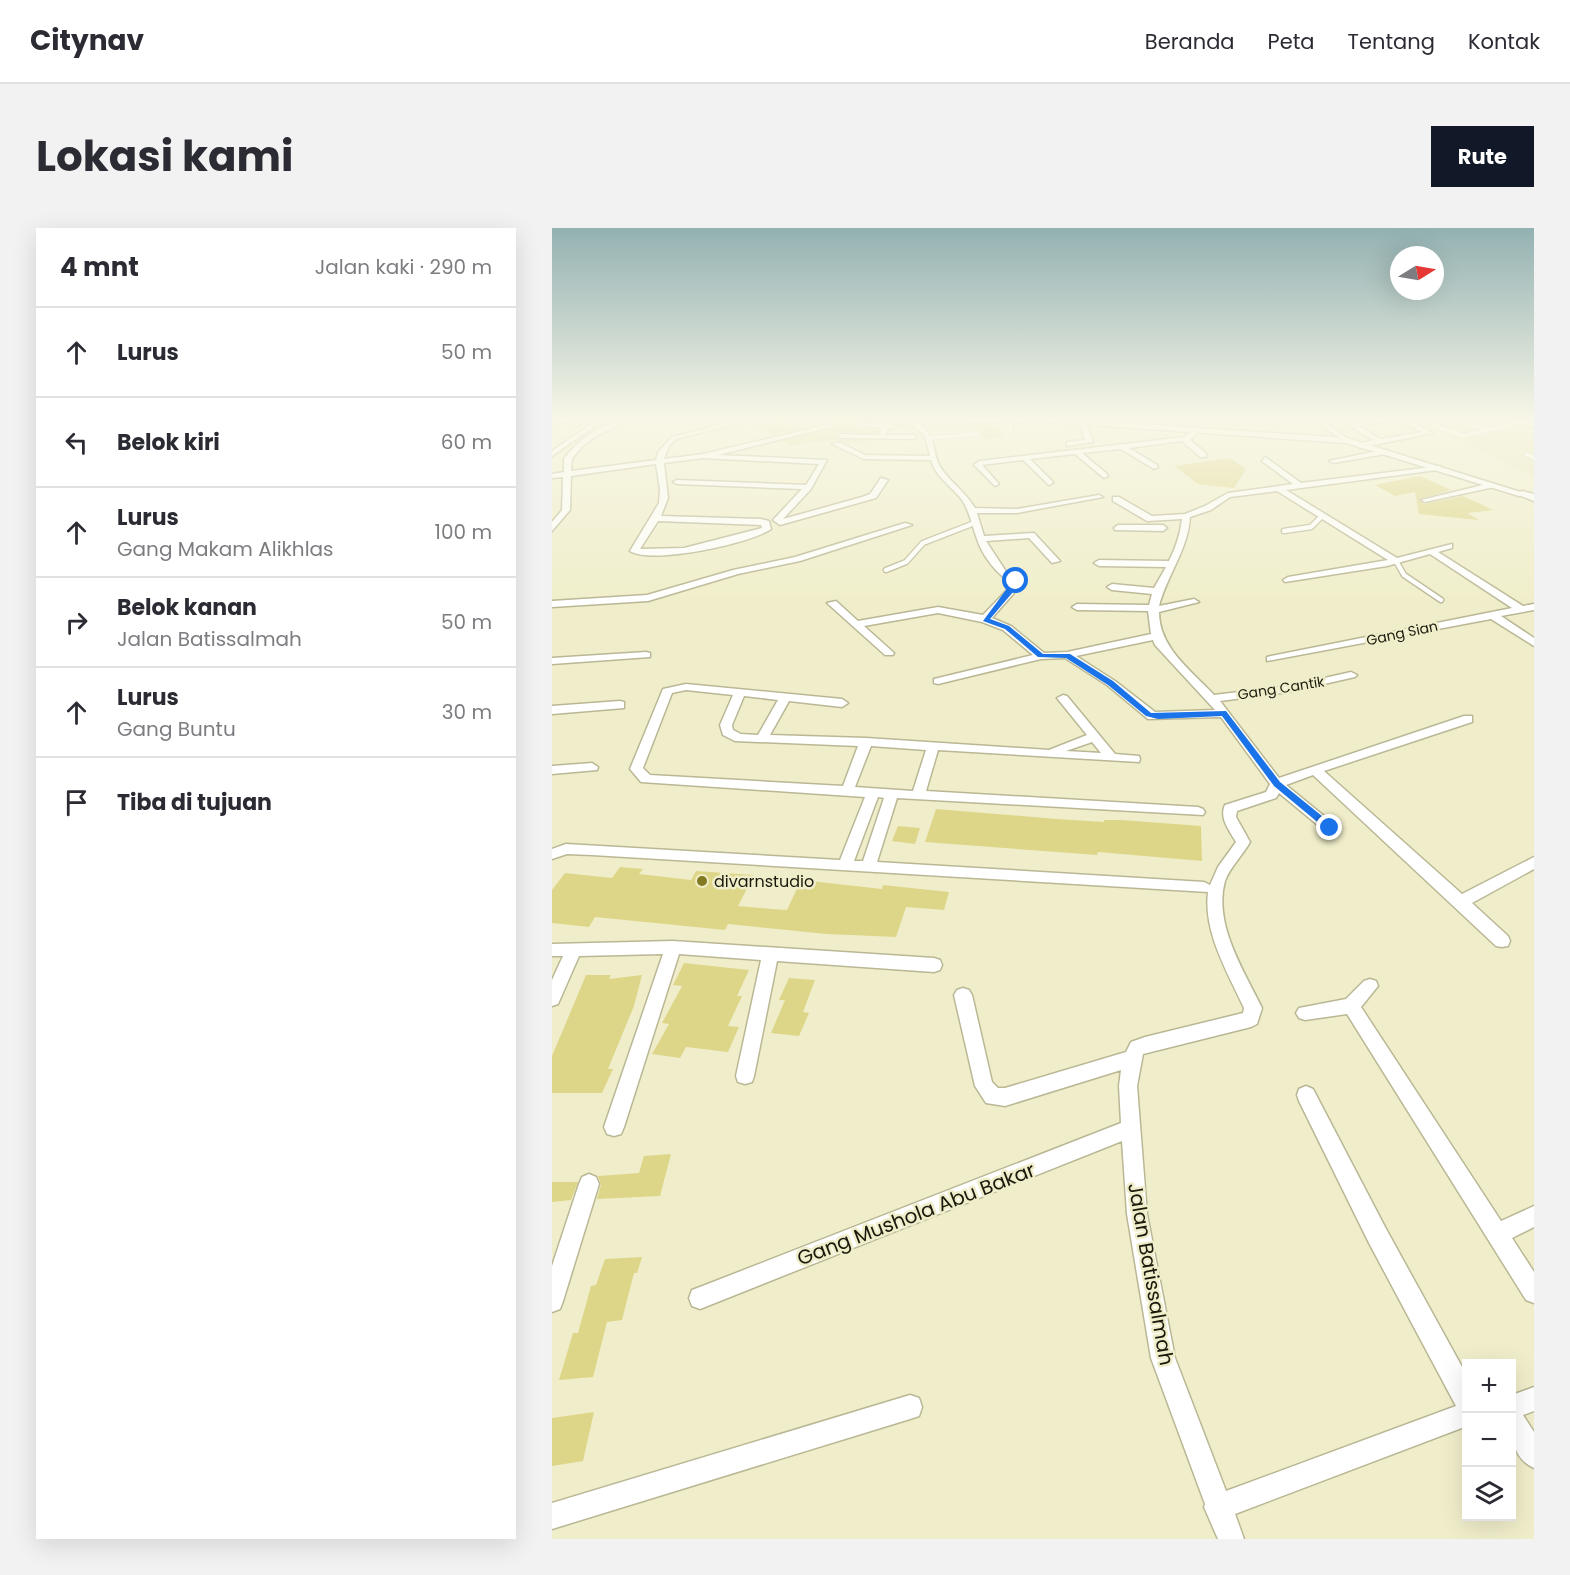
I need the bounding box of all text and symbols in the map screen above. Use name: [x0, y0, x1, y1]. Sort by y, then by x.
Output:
text: Citynav: [30, 21, 144, 60]
text: Beranda: [1145, 27, 1235, 56]
text: Peta: [1268, 27, 1315, 56]
text: Tentang: [1348, 27, 1435, 56]
text: Kontak: [1468, 27, 1540, 56]
button: Rute: [1431, 126, 1534, 187]
text: Lokasi kami: [36, 127, 293, 186]
north arrow: [1390, 246, 1444, 300]
text: 4 mnt: [60, 249, 139, 285]
text: Jalan kaki · 290 m: [315, 253, 492, 281]
icon: ahead: [60, 336, 93, 369]
text: Lurus: [117, 337, 179, 368]
text: 50 m: [441, 338, 492, 366]
icon: left: [60, 426, 93, 459]
text: Belok kiri: [117, 427, 220, 458]
text: 60 m: [441, 428, 492, 456]
text: Lurus: [117, 502, 179, 533]
icon: ahead: [60, 516, 93, 549]
text: 100 m: [435, 518, 492, 546]
text: Gang Makam Alikhlas: [117, 535, 334, 563]
route start: [1002, 567, 1028, 593]
text: Belok kanan: [117, 592, 257, 623]
icon: right: [60, 606, 93, 639]
text: 50 m: [441, 608, 492, 636]
street label: Gang Sian: [1364, 616, 1440, 650]
text: Jalan Batissalmah: [117, 625, 302, 653]
street label: Gang Cantik: [1236, 671, 1327, 705]
text: Lurus: [117, 682, 179, 713]
icon: ahead: [60, 696, 93, 729]
text: 30 m: [442, 698, 492, 726]
text: Gang Buntu: [117, 715, 236, 743]
icon: arrive: [60, 786, 93, 819]
text: Tiba di tujuan: [117, 787, 272, 818]
route end: [1316, 814, 1342, 840]
place label: divarnstudio: [714, 870, 814, 893]
marker: divarnstudio: [695, 874, 709, 888]
street label: Gang Mushola Abu Bakar: [793, 1156, 1039, 1272]
street label: Jalan Batissalmah: [1121, 1181, 1181, 1367]
map controls: [1462, 1359, 1516, 1521]
button: +: [1462, 1359, 1516, 1413]
button: −: [1462, 1413, 1516, 1467]
button: layers: [1462, 1467, 1516, 1521]

